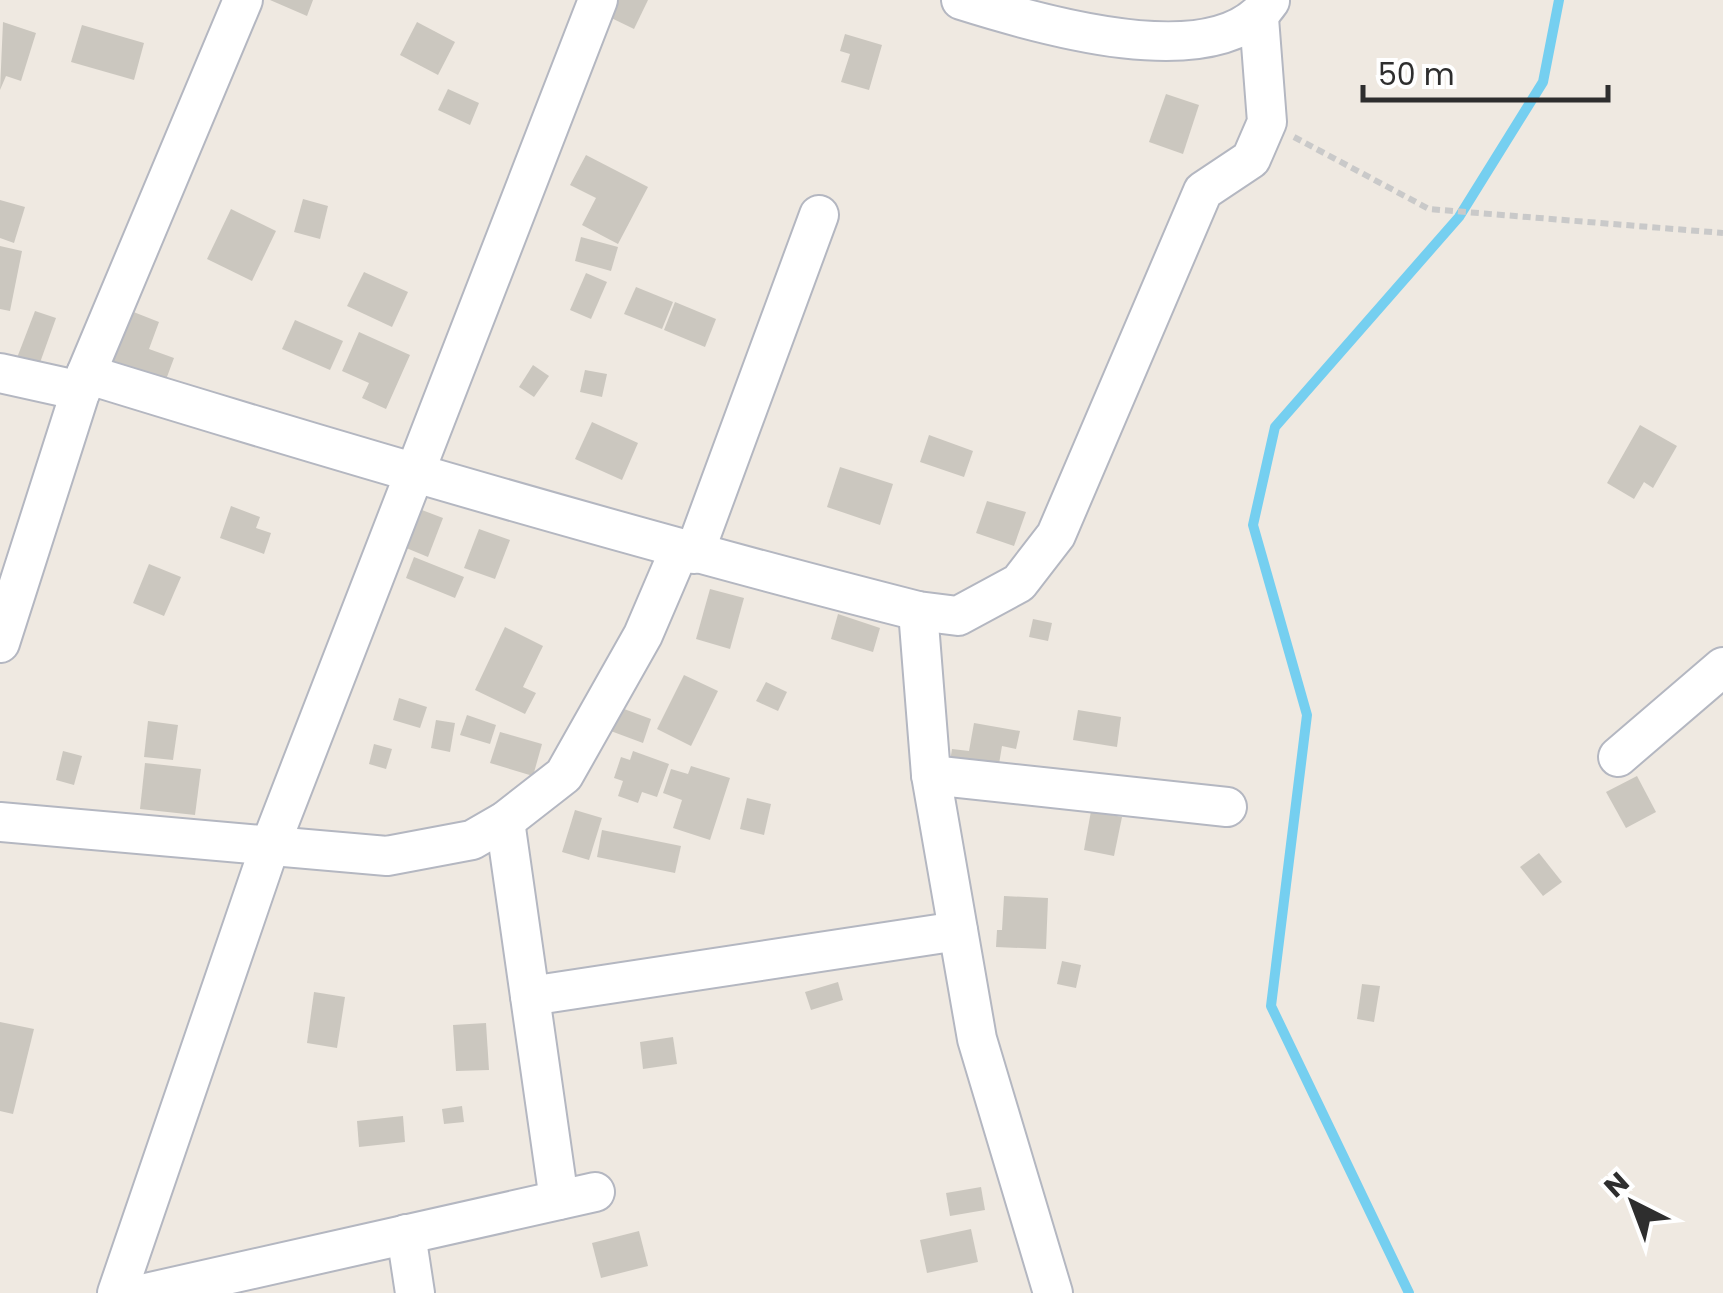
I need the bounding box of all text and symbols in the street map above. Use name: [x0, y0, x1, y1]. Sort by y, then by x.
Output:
scale bar: [1363, 40, 1608, 102]
text: 50 m: [1378, 53, 1455, 96]
north arrow: [1583, 1153, 1683, 1253]
text: N: [1596, 1163, 1637, 1206]

